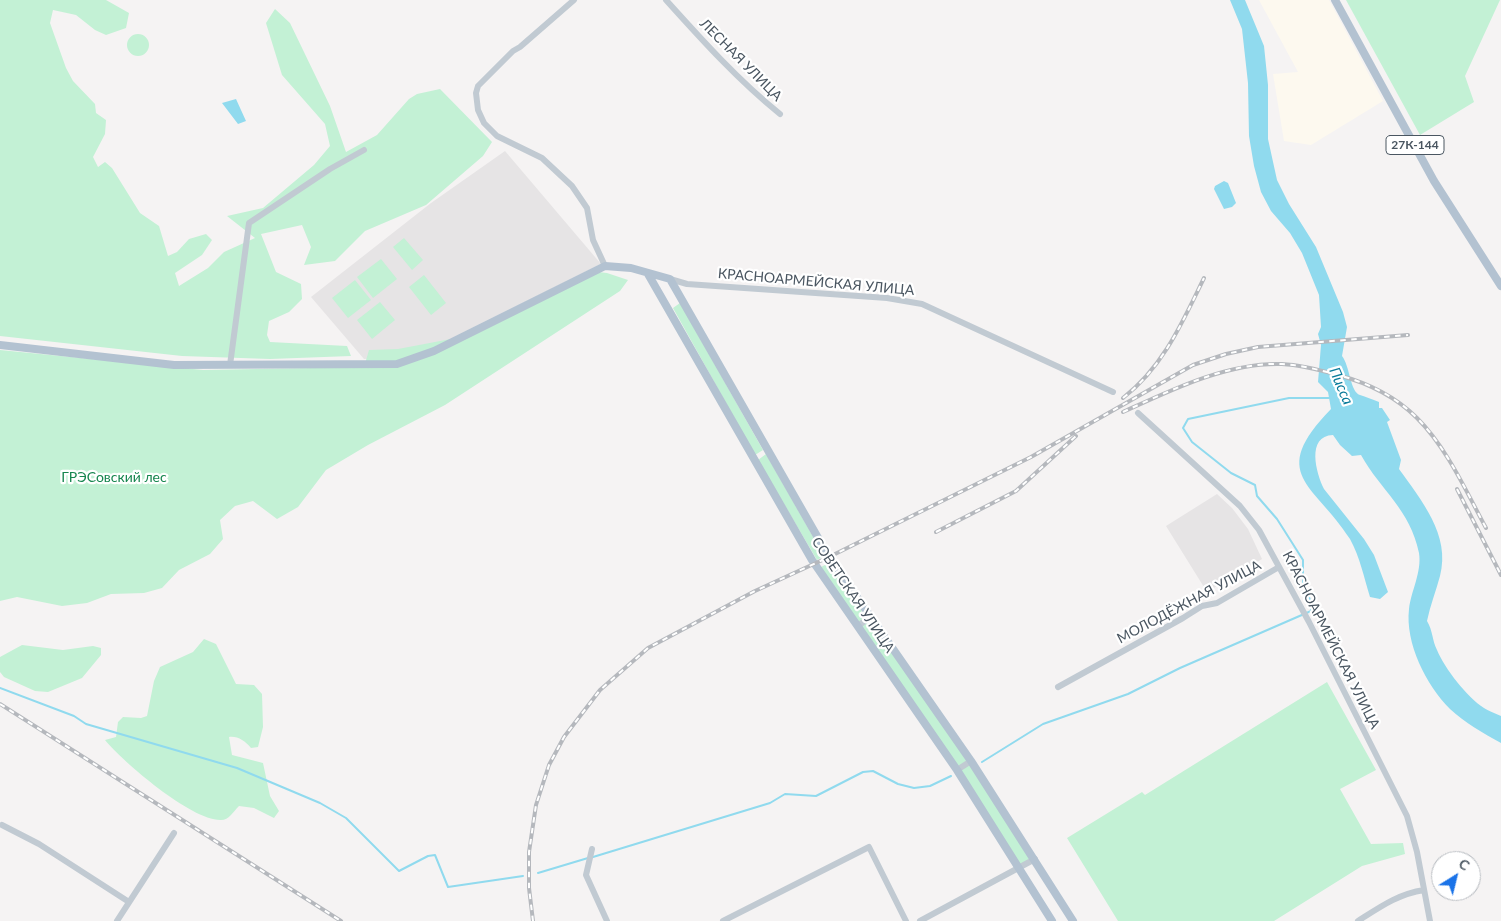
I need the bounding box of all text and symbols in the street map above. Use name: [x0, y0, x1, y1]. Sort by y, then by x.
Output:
street label: ЛЕСНАЯ УЛИЦА: [696, 15, 786, 105]
road number: 27К-144: [1386, 136, 1444, 154]
street label: КРАСНОАРМЕЙСКАЯ УЛИЦА: [717, 265, 915, 299]
water label: Писса: [1325, 364, 1357, 408]
park label: ГРЭСовский лес: [61, 469, 167, 485]
street label: СОВЕТСКАЯ УЛИЦА: [808, 534, 898, 656]
street label: КРАСНОАРМЕЙСКАЯ УЛИЦА: [1279, 548, 1383, 732]
street label: МОЛОДЁЖНАЯ УЛИЦА: [1114, 557, 1264, 647]
north arrow: [1431, 851, 1481, 901]
text: С: [1456, 855, 1473, 874]

